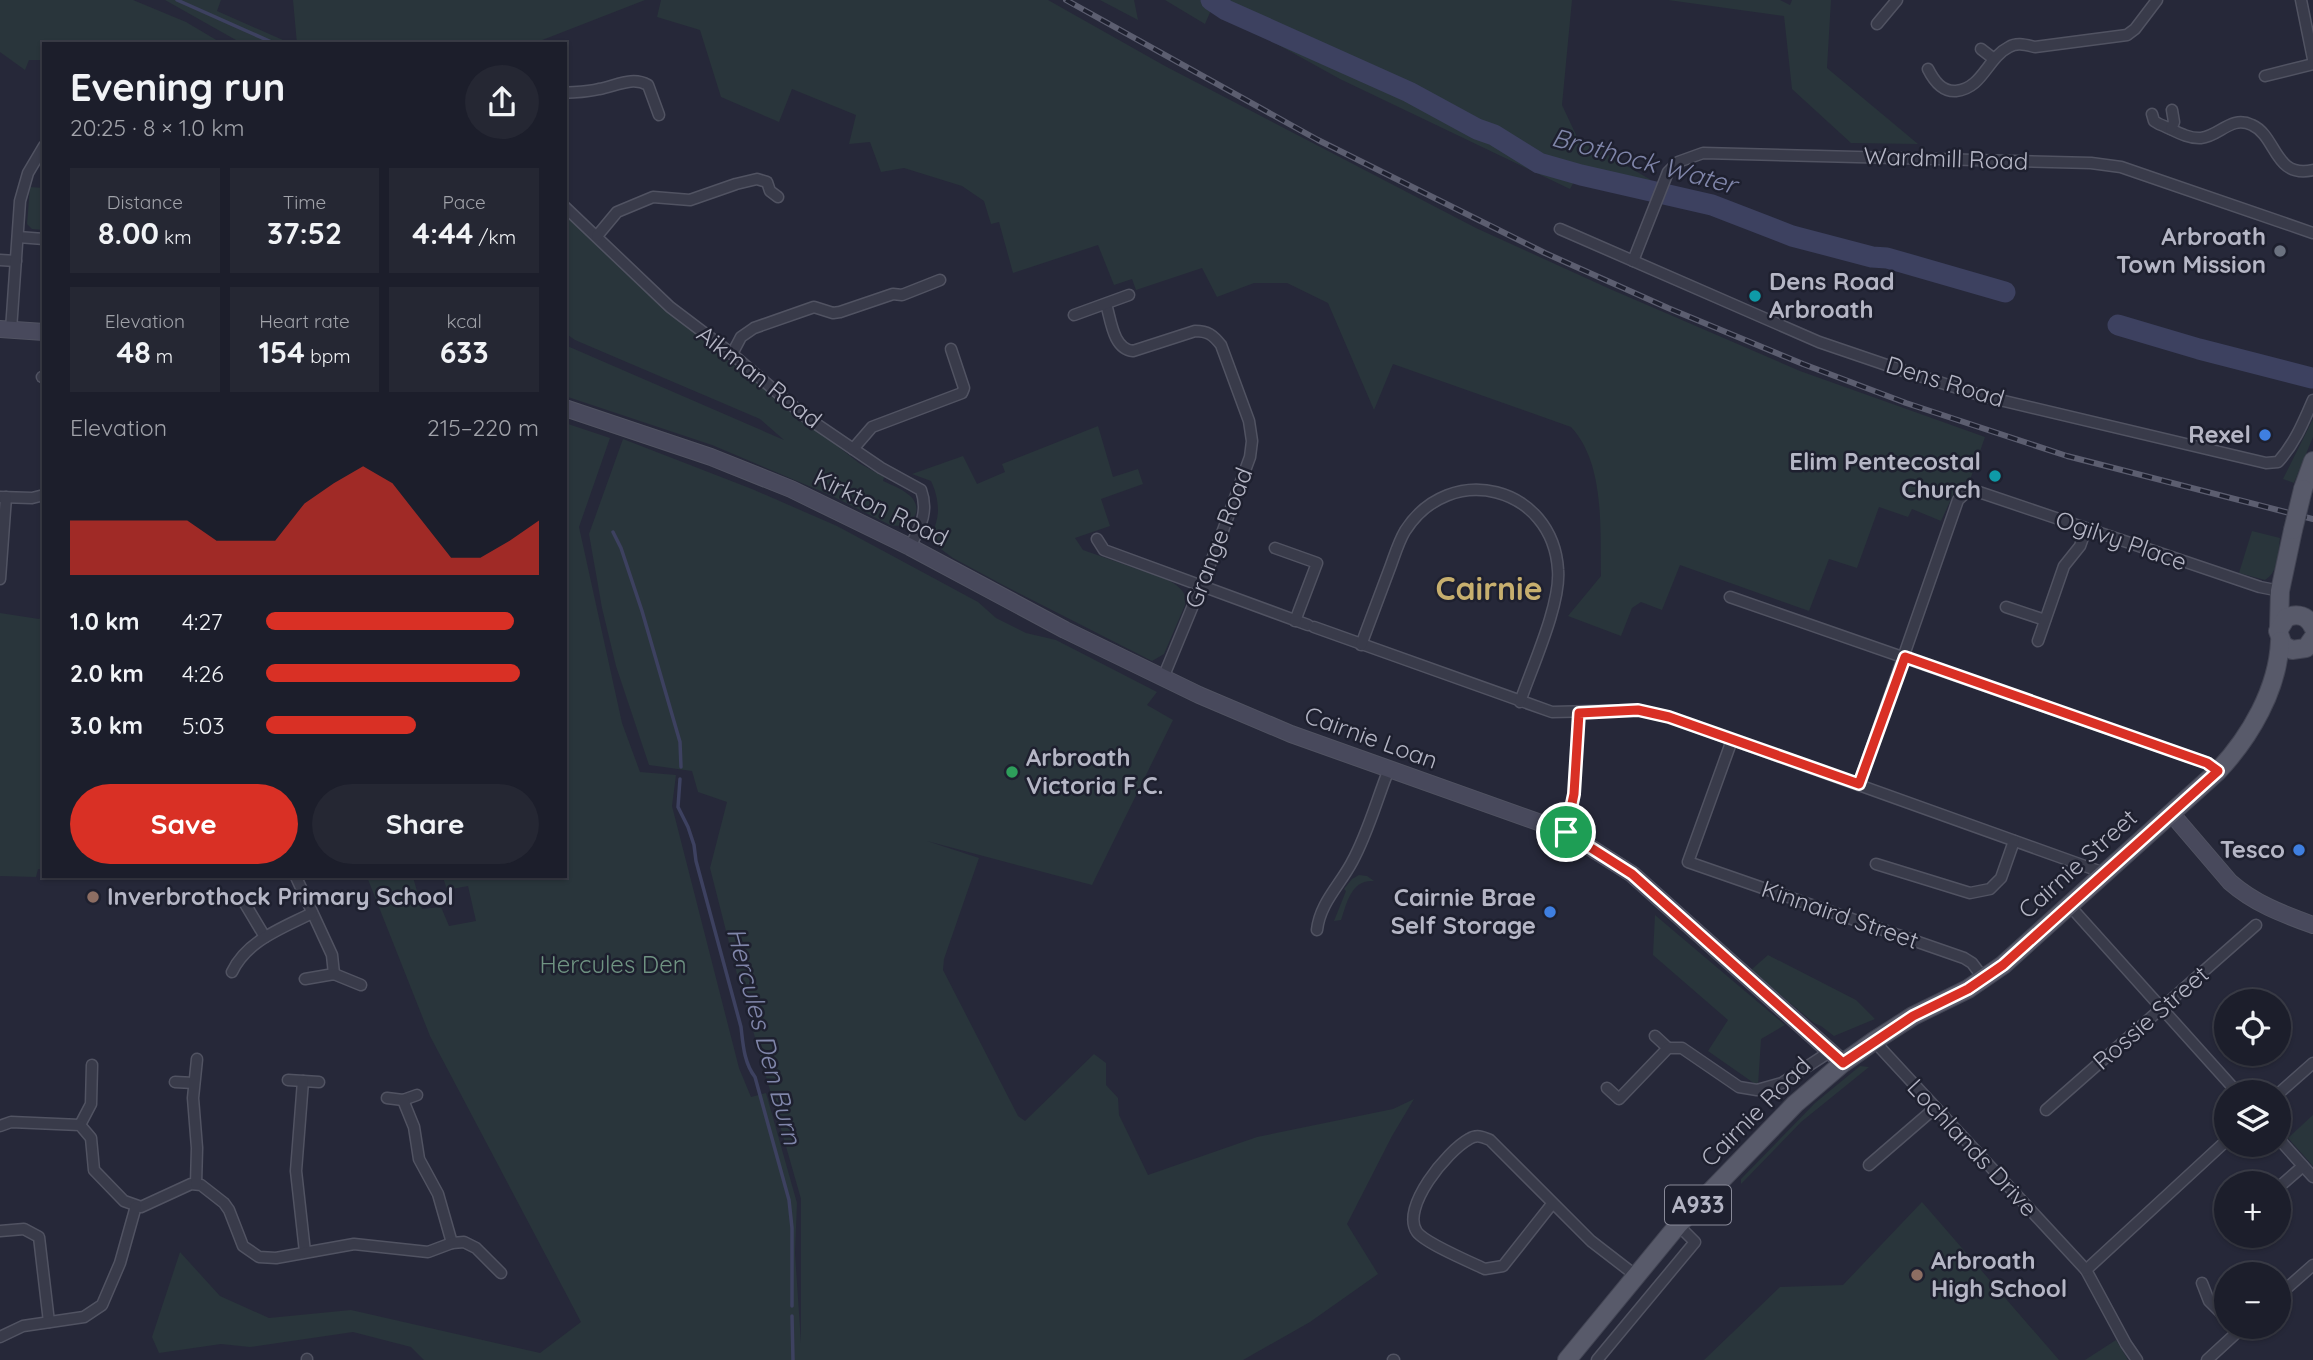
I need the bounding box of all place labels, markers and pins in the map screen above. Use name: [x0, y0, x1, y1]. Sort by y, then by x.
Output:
place label: Arbroath Town Mission: [2116, 221, 2266, 279]
marker: Arbroath Town Mission: [2272, 243, 2288, 259]
place label: Dens Road Arbroath: [1769, 266, 1895, 324]
marker: Dens Road Arbroath: [1747, 288, 1763, 304]
place label: Rexel: [2188, 419, 2251, 449]
marker: Rexel: [2257, 427, 2273, 443]
place label: Elim Pentecostal Church: [1789, 446, 1981, 504]
marker: Elim Pentecostal Church: [1987, 468, 2003, 484]
place label: Arbroath Victoria F.C.: [1026, 742, 1163, 800]
marker: Arbroath Victoria F.C.: [1004, 764, 1020, 780]
pin: [1536, 802, 1596, 862]
place label: Tesco: [2220, 834, 2285, 864]
marker: Tesco: [2291, 842, 2307, 858]
place label: Inverbrothock Primary School: [107, 881, 454, 911]
place label: Cairnie Brae Self Storage: [1391, 882, 1536, 940]
marker: Inverbrothock Primary School: [85, 889, 101, 905]
marker: Cairnie Brae Self Storage: [1542, 904, 1558, 920]
place label: Arbroath High School: [1931, 1245, 2067, 1303]
marker: Arbroath High School: [1909, 1267, 1925, 1283]

